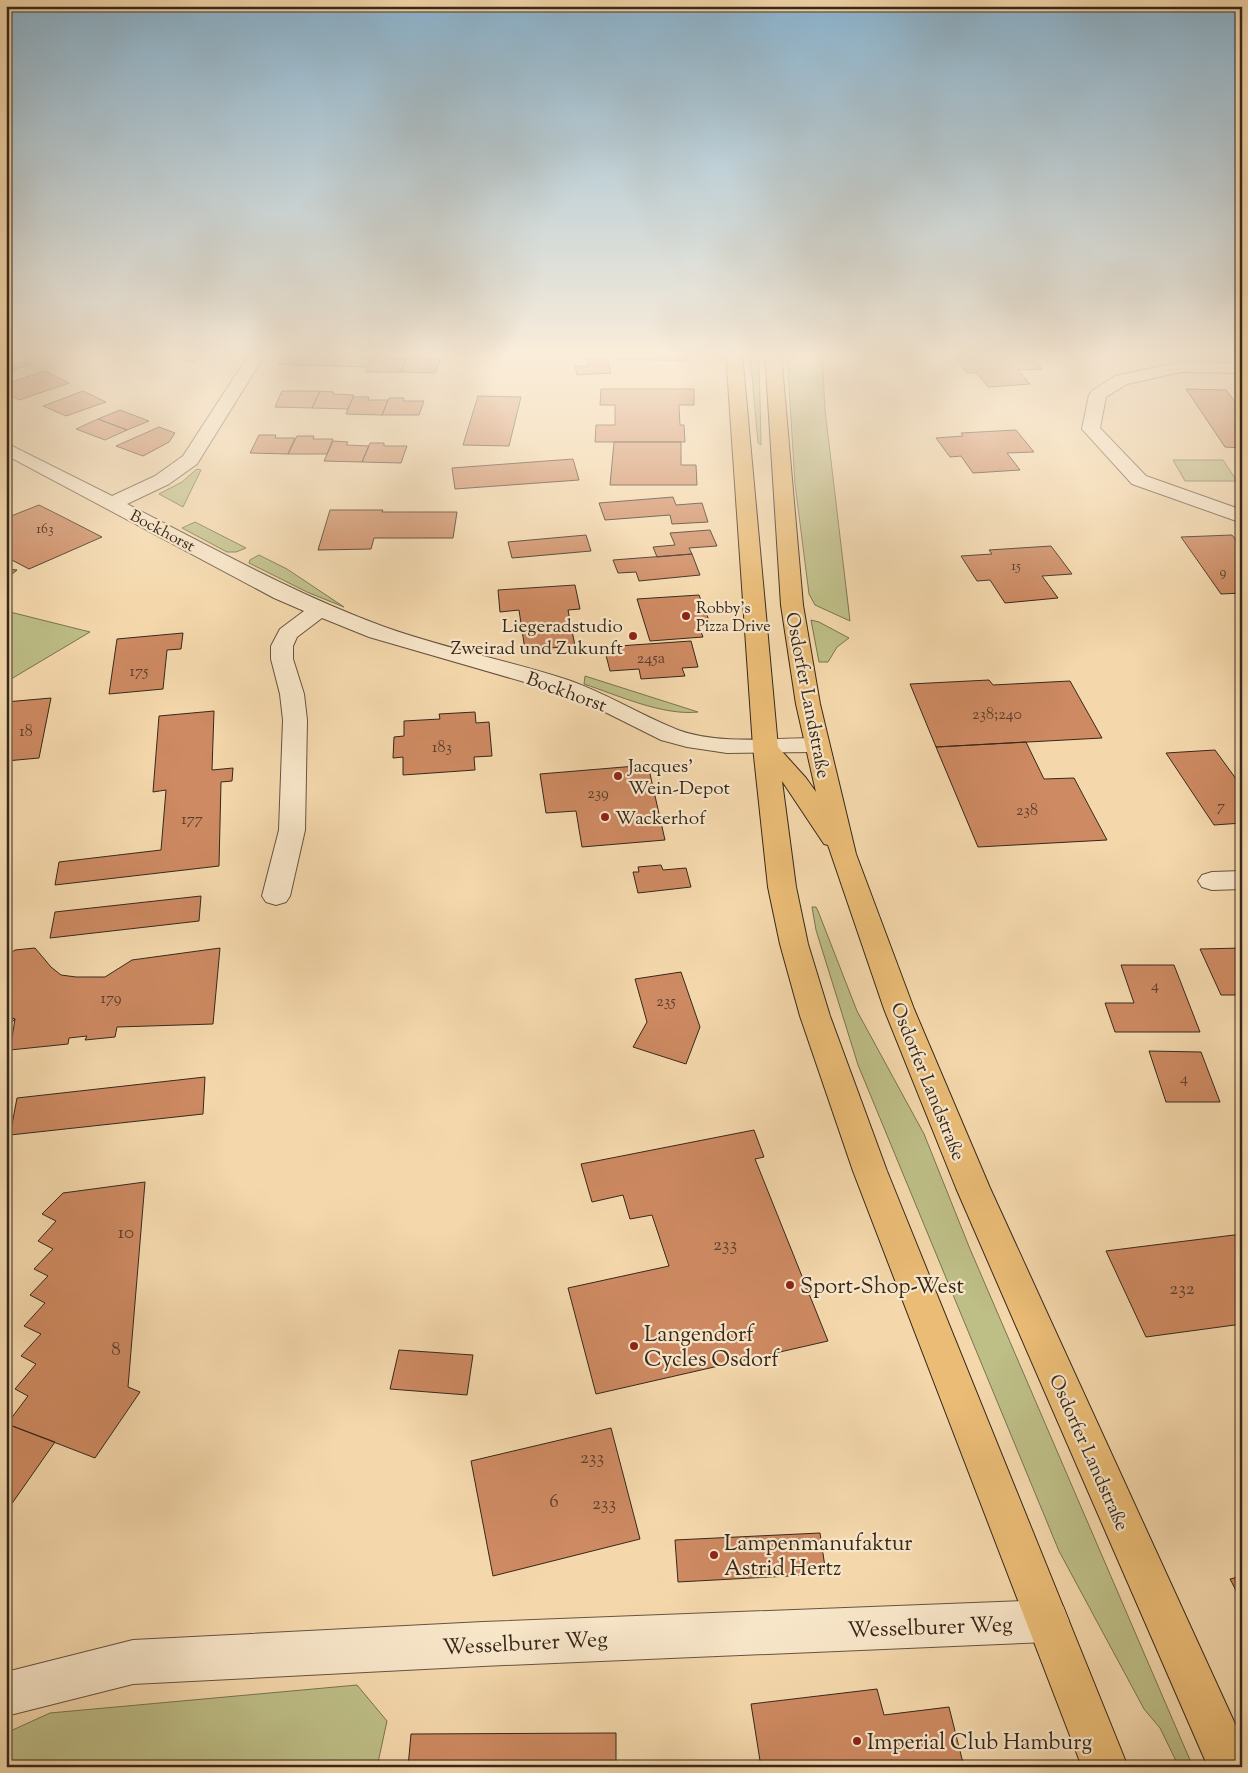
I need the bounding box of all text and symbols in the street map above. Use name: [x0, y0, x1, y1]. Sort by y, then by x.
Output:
street label: Bockhorst: [125, 506, 199, 559]
house number: 163: [36, 520, 54, 540]
house number: 15: [1011, 557, 1021, 577]
house number: 9: [1220, 563, 1227, 583]
place label: Robby's Pizza Drive: [696, 598, 771, 639]
marker: Robby's Pizza Drive: [680, 610, 692, 622]
street label: Osdorfer Landstraße: [777, 610, 836, 781]
place label: Liegeradstudio Zweirad und Zukunft: [451, 614, 623, 663]
marker: Liegeradstudio Zweirad und Zukunft: [627, 630, 639, 642]
house number: 245a: [637, 648, 666, 671]
house number: 175: [130, 661, 149, 684]
street label: Bockhorst: [522, 666, 611, 721]
house number: 238;240: [972, 704, 1022, 727]
house number: 18: [19, 721, 33, 744]
house number: 183: [432, 737, 452, 760]
place label: Jacques’ Wein-Depot: [627, 754, 731, 803]
marker: Jacques’ Wein-Depot: [612, 770, 624, 782]
house number: 239: [587, 783, 609, 806]
house number: 7: [1217, 796, 1225, 819]
house number: 238: [1016, 800, 1038, 823]
place label: Wackerhof: [615, 806, 707, 833]
house number: 177: [181, 809, 203, 832]
marker: Wackerhof: [599, 811, 611, 823]
house number: 4: [1151, 975, 1159, 998]
house number: 179: [101, 988, 122, 1011]
house number: 235: [656, 991, 676, 1014]
street label: Osdorfer Landstraße: [883, 999, 971, 1165]
house number: 4: [1180, 1068, 1188, 1091]
house number: 10: [118, 1220, 134, 1247]
house number: 233: [713, 1232, 737, 1259]
place label: Sport-Shop-West: [800, 1272, 965, 1304]
house number: 232: [1169, 1276, 1195, 1303]
marker: Sport-Shop-West: [784, 1279, 796, 1291]
place label: Langendorf Cycles Osdorf: [644, 1320, 780, 1377]
house number: 8: [111, 1337, 121, 1364]
marker: Langendorf Cycles Osdorf: [628, 1340, 640, 1352]
street label: Osdorfer Landstraße: [1041, 1370, 1134, 1536]
house number: 233: [580, 1445, 604, 1472]
house number: 6: [549, 1489, 559, 1516]
house number: 233: [592, 1491, 616, 1518]
place label: Lampenmanufaktur Astrid Hertz: [724, 1529, 913, 1586]
marker: Lampenmanufaktur Astrid Hertz: [708, 1549, 720, 1561]
street label: Wesselburer Weg: [847, 1610, 1014, 1648]
street label: Wesselburer Weg: [442, 1625, 609, 1665]
place label: Imperial Club Hamburg: [867, 1728, 1092, 1760]
marker: Imperial Club Hamburg: [851, 1735, 863, 1747]

